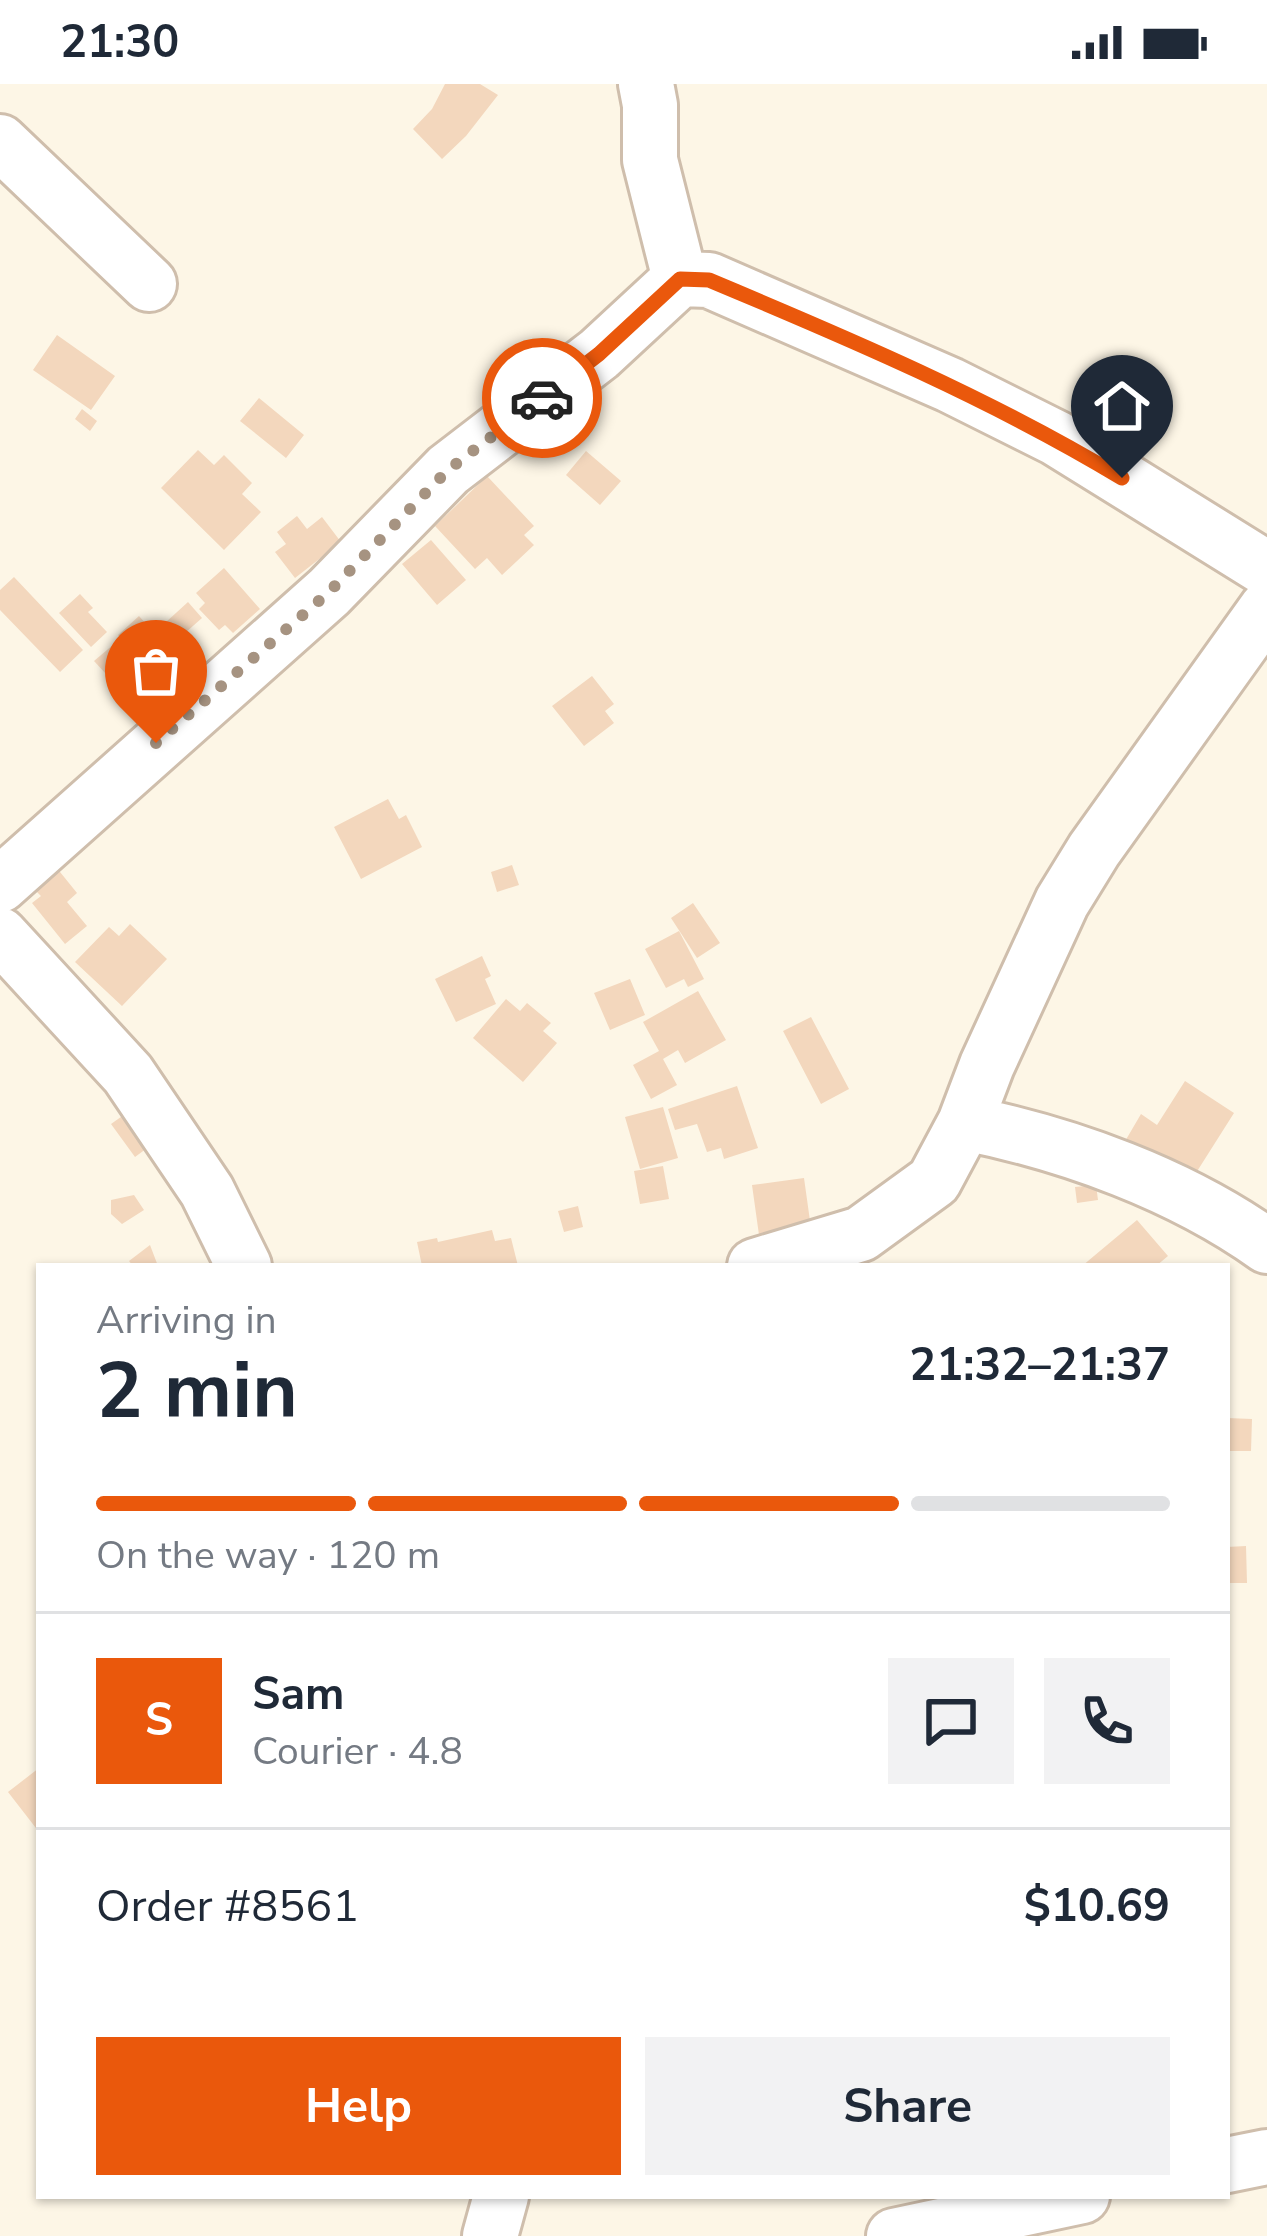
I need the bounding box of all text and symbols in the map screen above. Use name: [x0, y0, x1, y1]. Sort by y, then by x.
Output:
text: 21:30: [60, 12, 179, 73]
courier: [482, 338, 602, 458]
pin: [1071, 355, 1173, 478]
icon: car: [509, 365, 575, 431]
icon: home: [1089, 373, 1155, 439]
pin: [105, 620, 207, 743]
icon: bag: [123, 638, 189, 704]
text: Arriving in: [96, 1294, 277, 1347]
text: 21:32–21:37: [909, 1335, 1170, 1396]
text: 2 min: [96, 1338, 298, 1445]
text: On the way · 120 m: [96, 1529, 440, 1582]
button: chat: [888, 1658, 1014, 1784]
button: phone: [1044, 1658, 1170, 1784]
text: Sam: [252, 1664, 344, 1725]
text: S: [145, 1690, 173, 1751]
text: Courier · 4.8: [252, 1725, 463, 1778]
text: Order #8561: [96, 1876, 359, 1937]
text: $10.69: [1024, 1876, 1170, 1937]
button: Help: [96, 2037, 621, 2175]
button: Share: [645, 2037, 1170, 2175]

